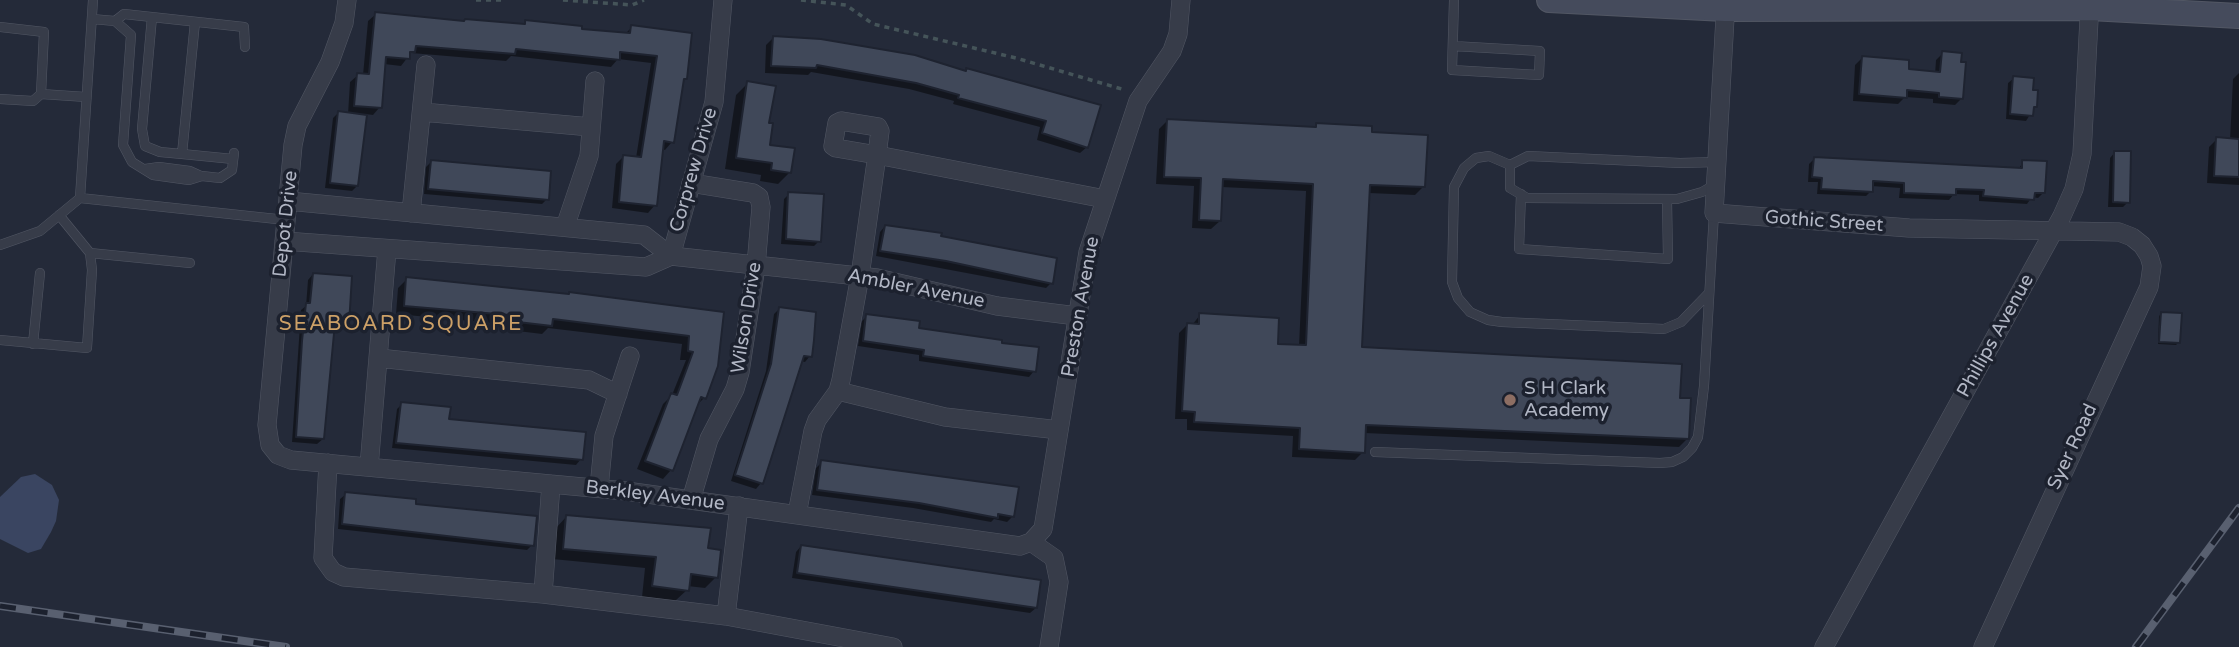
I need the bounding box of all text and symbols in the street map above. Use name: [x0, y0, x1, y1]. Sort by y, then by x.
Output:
street label: Corprew Drive: [665, 105, 723, 235]
street label: Depot Drive: [269, 170, 303, 278]
street label: Gothic Street: [1764, 206, 1884, 238]
street label: Preston Avenue: [1057, 235, 1105, 379]
street label: Wilson Drive: [727, 261, 767, 375]
street label: Ambler Avenue: [846, 265, 986, 313]
street label: Phillips Avenue: [1953, 270, 2039, 402]
district label: SEABOARD SQUARE: [281, 311, 521, 337]
place label: S H Clark Academy: [1524, 378, 1609, 422]
marker: S H Clark Academy: [1502, 392, 1518, 408]
street label: Syer Road: [2043, 401, 2103, 493]
street label: Berkley Avenue: [584, 476, 726, 516]

